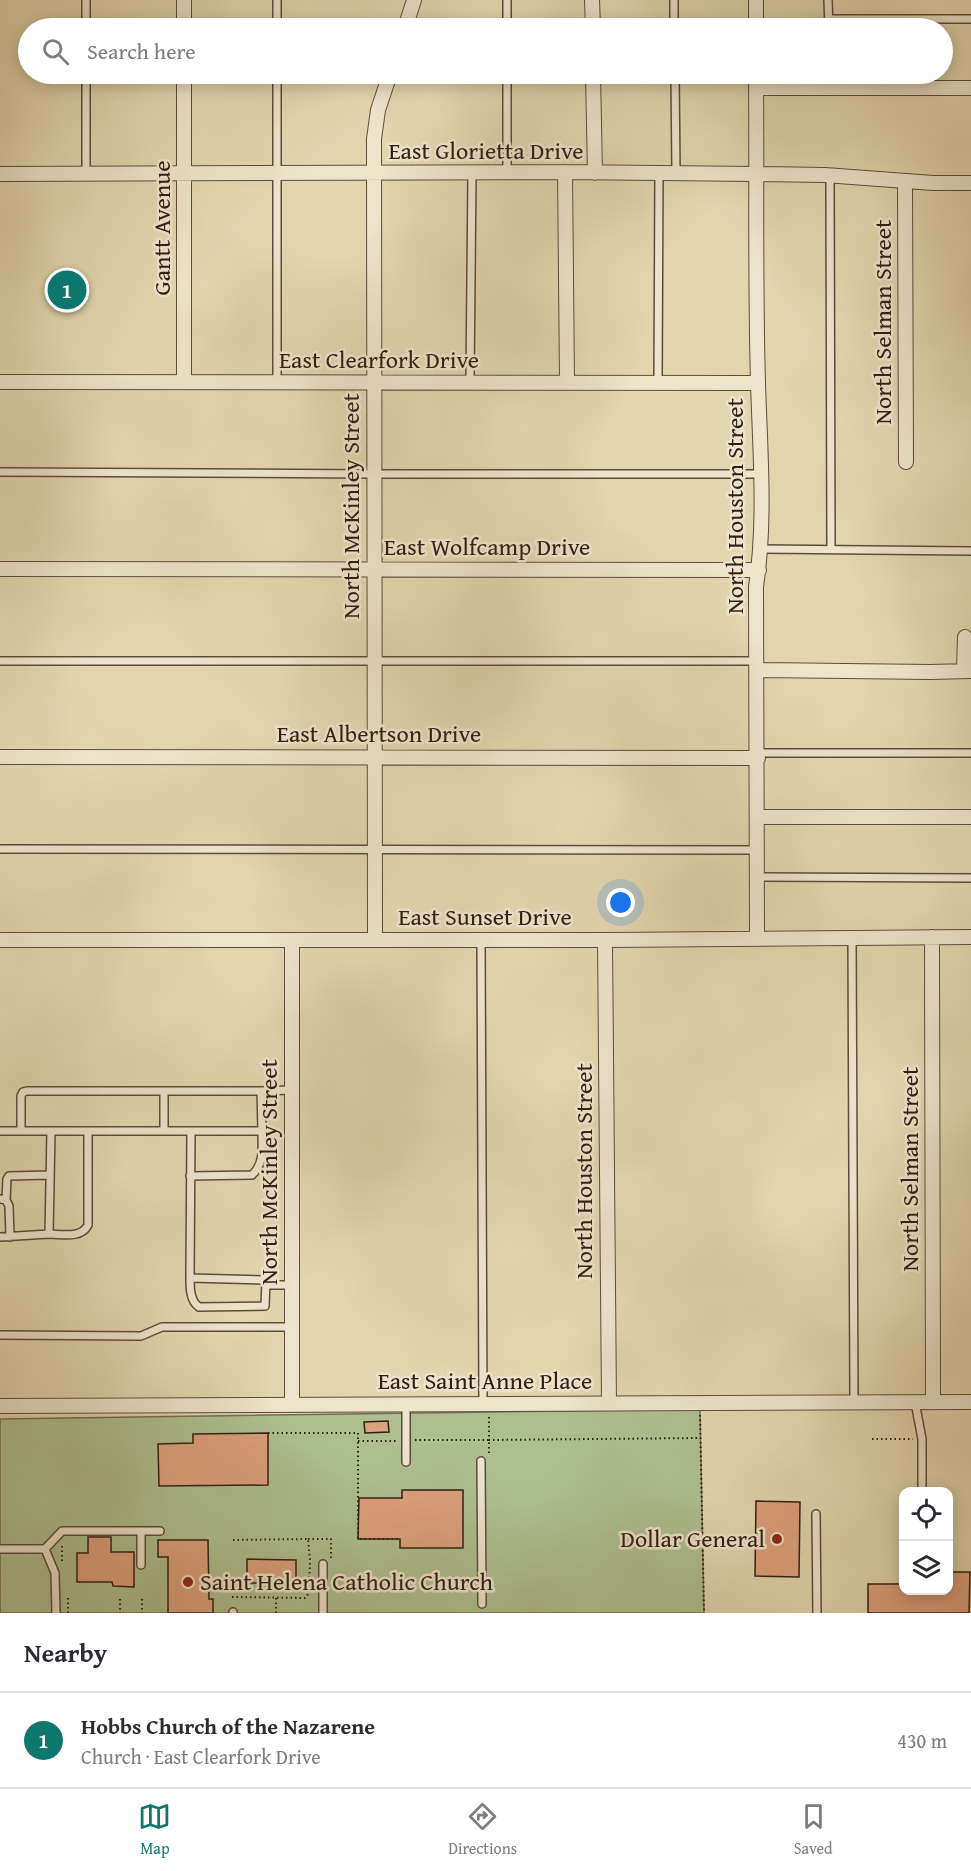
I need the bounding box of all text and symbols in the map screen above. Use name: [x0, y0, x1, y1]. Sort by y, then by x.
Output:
search box: [18, 18, 953, 84]
icon: search: [39, 35, 72, 68]
text: Search here: [87, 35, 196, 67]
street label: East Glorietta Drive: [388, 133, 584, 168]
street label: Gantt Avenue: [144, 161, 179, 295]
street label: North Selman Street: [865, 219, 900, 425]
pin: 1: [48, 268, 86, 312]
street label: East Clearfork Drive: [279, 342, 479, 377]
street label: North McKinley Street: [333, 393, 368, 619]
street label: North Houston Street: [717, 398, 752, 614]
street label: East Wolfcamp Drive: [384, 529, 590, 564]
street label: East Albertson Drive: [277, 716, 481, 751]
your location: [606, 888, 635, 917]
street label: East Sunset Drive: [398, 899, 572, 934]
street label: North McKinley Street: [251, 1059, 286, 1285]
street label: North Houston Street: [566, 1063, 601, 1279]
street label: North Selman Street: [892, 1066, 927, 1272]
street label: East Saint Anne Place: [378, 1363, 592, 1398]
map controls: [899, 1487, 953, 1595]
button: locate: [899, 1487, 953, 1541]
place label: Dollar General: [620, 1521, 765, 1556]
marker: Dollar General: [770, 1532, 784, 1546]
button: layers: [899, 1541, 953, 1595]
place label: Saint Helena Catholic Church: [200, 1564, 494, 1599]
marker: Saint Helena Catholic Church: [181, 1575, 195, 1589]
text: Nearby: [24, 1633, 107, 1672]
text: Hobbs Church of the Nazarene: [81, 1710, 375, 1742]
text: 1: [38, 1726, 49, 1755]
text: 430 m: [897, 1726, 947, 1755]
text: Church · East Clearfork Drive: [81, 1742, 321, 1771]
tab: Map: [138, 1800, 171, 1860]
tab: Directions: [448, 1800, 517, 1860]
tab: Saved: [794, 1800, 833, 1860]

